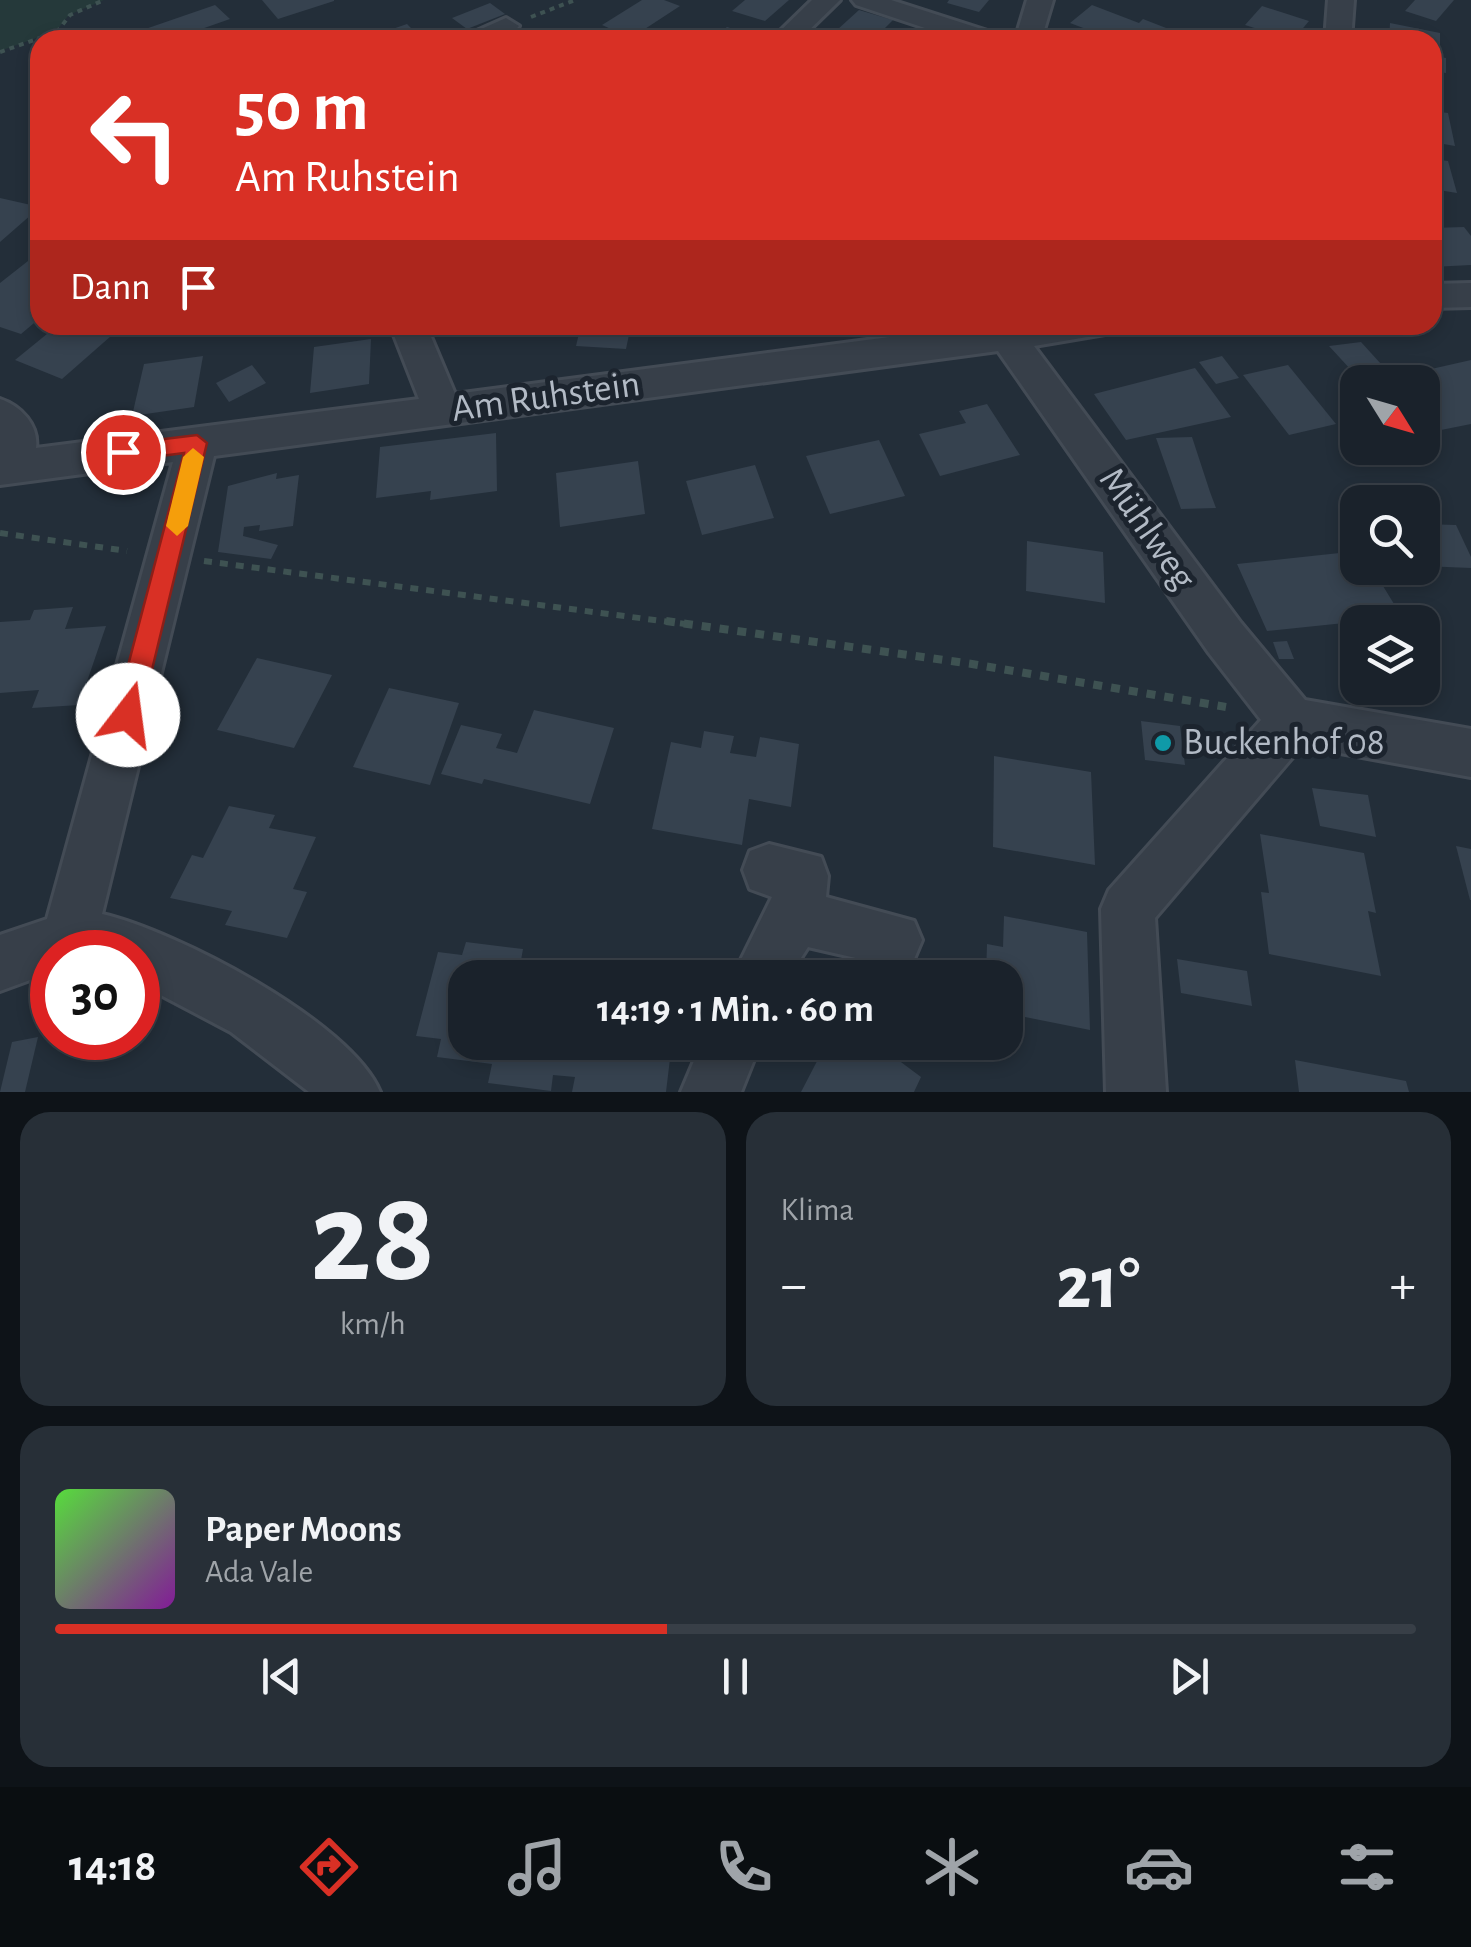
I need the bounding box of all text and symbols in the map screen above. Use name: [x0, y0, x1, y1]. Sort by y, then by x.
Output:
icon: left: [70, 70, 200, 200]
text: 50 m: [235, 73, 369, 143]
text: Am Ruhstein: [235, 155, 460, 200]
icon: arrive: [171, 260, 226, 315]
text: Dann: [70, 269, 151, 307]
street label: Am Ruhstein: [449, 365, 643, 429]
north arrow: [1340, 365, 1440, 465]
map controls: [1340, 365, 1440, 705]
pin: [81, 410, 166, 495]
icon: arrive: [96, 425, 151, 480]
street label: Mühlweg: [1092, 461, 1203, 597]
button: search: [1340, 485, 1440, 585]
button: layers: [1340, 605, 1440, 705]
position arrow: [76, 663, 180, 767]
place label: Buckenhof 08: [1183, 724, 1385, 762]
marker: Buckenhof 08: [1152, 732, 1174, 754]
speed limit sign: 30: [30, 930, 160, 1060]
text: 14:19 · 1 Min. · 60 m: [597, 991, 874, 1029]
text: 28: [310, 1175, 435, 1305]
text: Klima: [781, 1194, 854, 1226]
text: 21°: [1056, 1247, 1140, 1322]
text: −: [781, 1258, 807, 1313]
text: +: [1390, 1258, 1416, 1313]
text: km/h: [340, 1308, 406, 1340]
text: Paper Moons: [205, 1511, 402, 1549]
text: Ada Vale: [205, 1556, 313, 1588]
icon: previous: [254, 1649, 309, 1704]
icon: pause: [708, 1649, 763, 1704]
icon: next: [1162, 1649, 1217, 1704]
icon: directions: [294, 1832, 364, 1902]
icon: music: [502, 1832, 572, 1902]
icon: phone: [709, 1832, 779, 1902]
icon: climate: [917, 1832, 987, 1902]
icon: car: [1124, 1832, 1194, 1902]
icon: filters: [1332, 1832, 1402, 1902]
text: 14:18: [69, 1844, 156, 1889]

